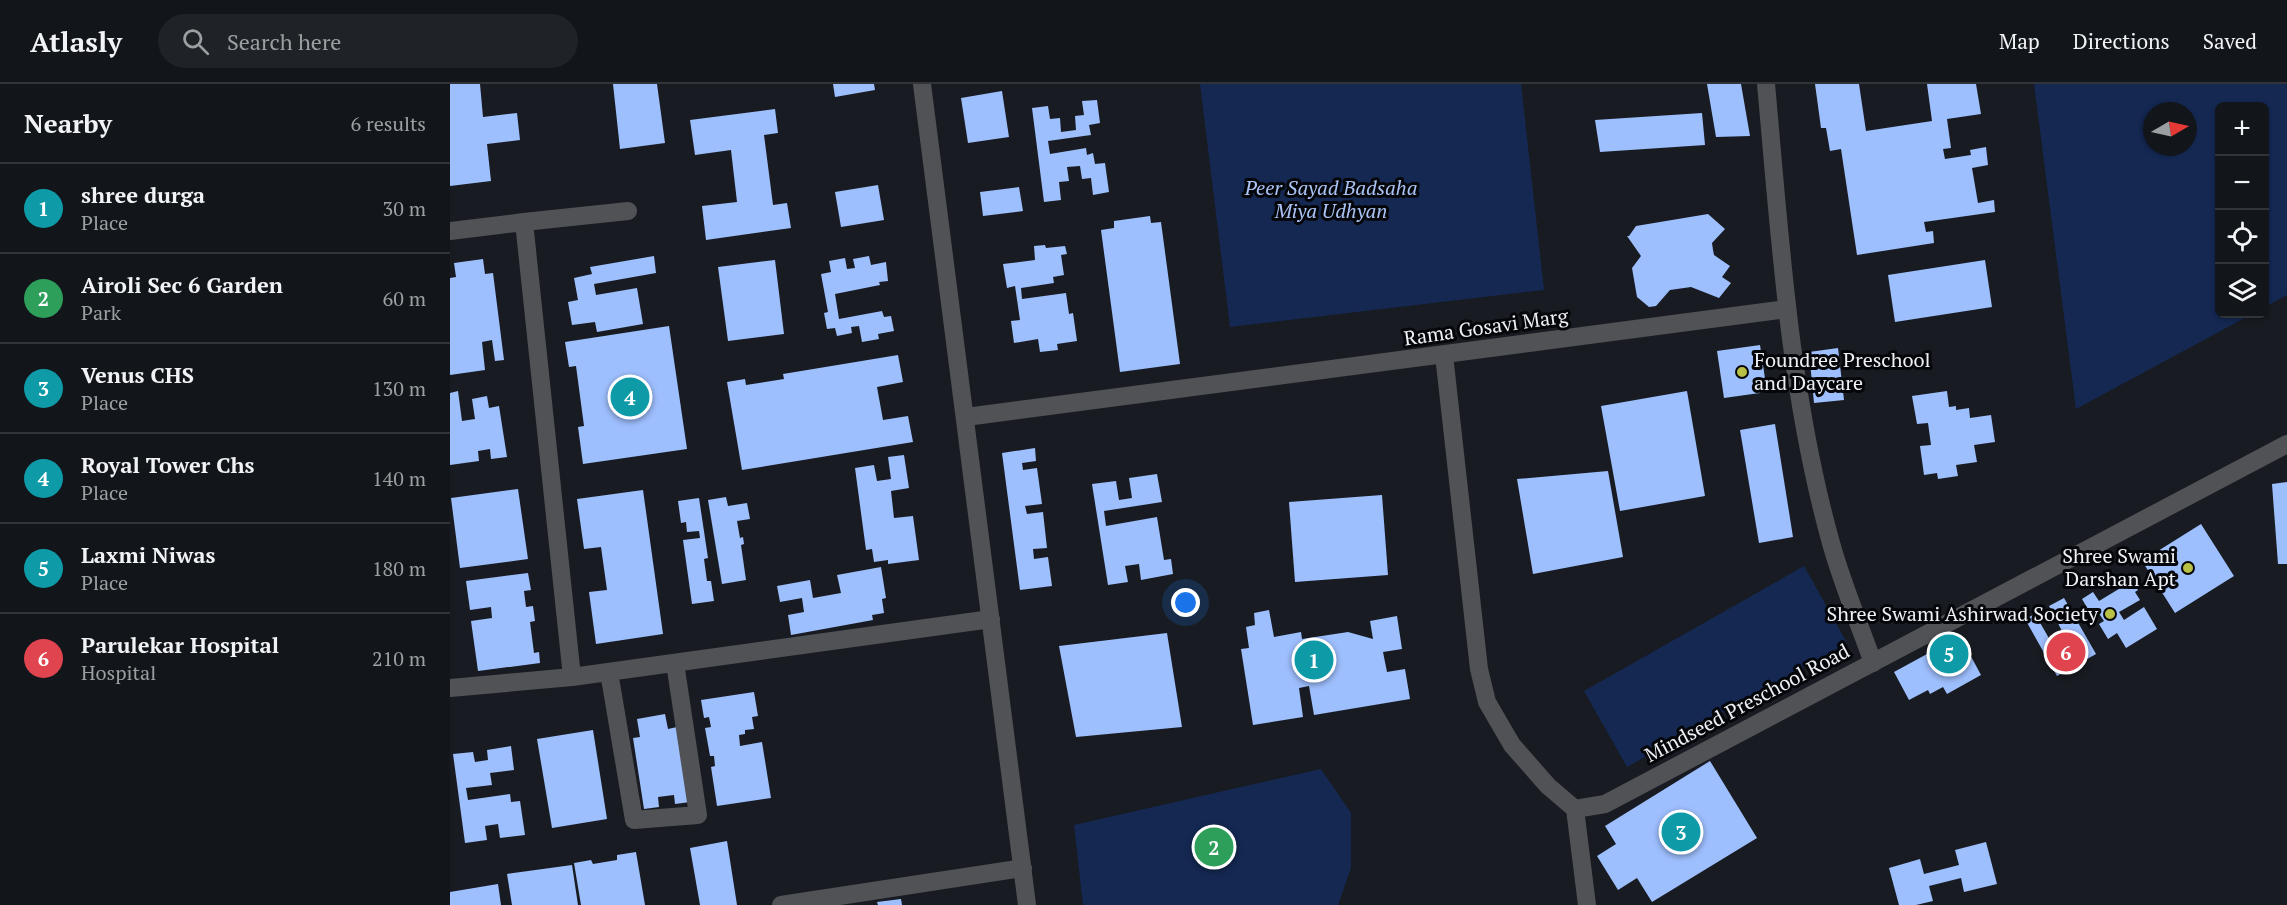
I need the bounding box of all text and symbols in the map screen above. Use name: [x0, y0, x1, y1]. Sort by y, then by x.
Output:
search box: [158, 14, 578, 68]
text: Atlasly: [30, 23, 122, 60]
icon: search: [179, 25, 212, 58]
text: Search here: [227, 27, 341, 56]
text: Map: [1999, 27, 2040, 55]
text: Directions: [2073, 27, 2170, 55]
text: Saved: [2203, 27, 2257, 55]
north arrow: [2143, 102, 2197, 156]
map controls: [2215, 102, 2269, 318]
button: +: [2215, 102, 2269, 156]
text: Nearby: [24, 106, 112, 140]
text: 6 results: [351, 110, 426, 137]
button: −: [2215, 156, 2269, 210]
park label: Peer Sayad Badsaha Miya Udhyan: [1244, 174, 1417, 224]
text: shree durga: [81, 180, 205, 209]
text: 1: [38, 195, 49, 222]
text: 30 m: [383, 195, 426, 222]
text: Place: [81, 209, 128, 236]
button: locate: [2215, 210, 2269, 264]
button: layers: [2215, 264, 2269, 318]
text: Airoli Sec 6 Garden: [81, 270, 283, 299]
text: 2: [38, 285, 49, 312]
text: 60 m: [383, 285, 426, 312]
text: Park: [81, 299, 121, 326]
street label: Rama Gosavi Marg: [1402, 302, 1570, 351]
place label: Foundree Preschool and Daycare: [1754, 346, 1931, 396]
text: Venus CHS: [81, 360, 194, 389]
marker: Foundree Preschool and Daycare: [1735, 365, 1749, 379]
pin: 4: [610, 374, 650, 420]
text: 3: [38, 375, 49, 402]
text: 130 m: [372, 375, 426, 402]
text: Place: [81, 389, 128, 416]
text: Royal Tower Chs: [81, 450, 255, 479]
text: 4: [38, 465, 49, 492]
text: 140 m: [372, 465, 426, 492]
text: Place: [81, 479, 128, 506]
text: Laxmi Niwas: [81, 540, 215, 569]
place label: Shree Swami Darshan Apt: [2062, 542, 2177, 592]
text: 5: [38, 555, 49, 582]
text: 180 m: [372, 555, 426, 582]
marker: Shree Swami Darshan Apt: [2181, 561, 2195, 575]
text: Place: [81, 569, 128, 596]
your location: [1171, 588, 1200, 617]
place label: Shree Swami Ashirwad Society: [1826, 600, 2099, 627]
marker: Shree Swami Ashirwad Society: [2103, 607, 2117, 621]
text: Parulekar Hospital: [81, 630, 279, 659]
pin: 6: [2046, 630, 2086, 674]
pin: 5: [1930, 632, 1968, 676]
street label: Mindseed Preschool Road: [1640, 637, 1854, 768]
pin: 1: [1294, 638, 1334, 682]
text: 6: [38, 645, 49, 672]
text: 210 m: [372, 645, 426, 672]
text: Hospital: [81, 659, 156, 686]
pin: 3: [1662, 810, 1700, 855]
pin: 2: [1194, 824, 1233, 870]

